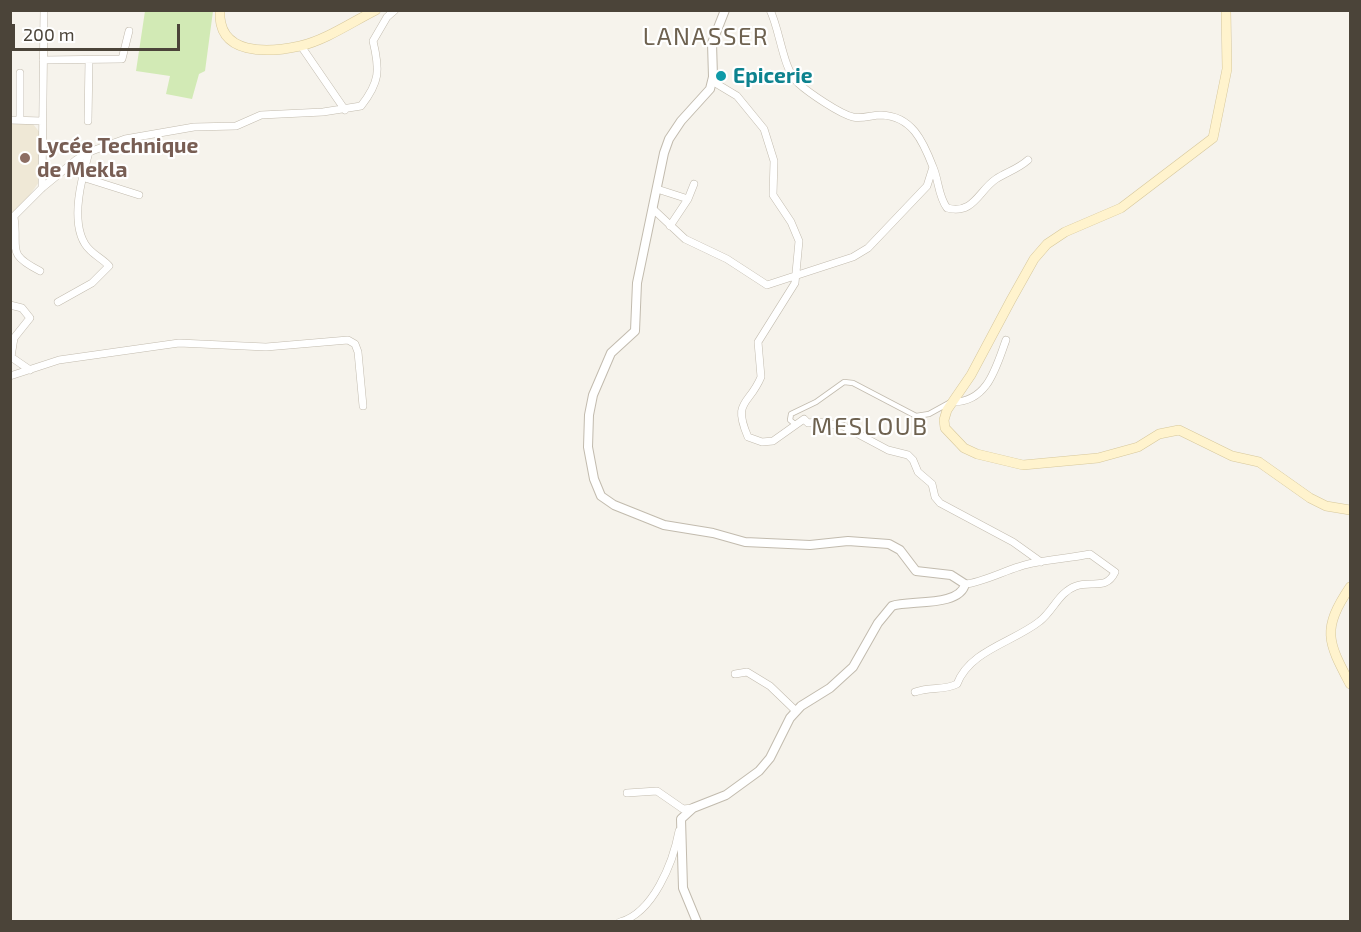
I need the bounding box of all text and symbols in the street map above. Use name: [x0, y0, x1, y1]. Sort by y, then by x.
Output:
scale bar: [15, 12, 183, 50]
text: 200 m: [23, 23, 75, 45]
district label: LANASSER: [643, 23, 769, 51]
place label: Epicerie: [733, 63, 813, 89]
marker: Epicerie: [714, 69, 728, 83]
place label: Lycée Technique de Mekla: [37, 133, 198, 183]
marker: Lycée Technique de Mekla: [18, 151, 32, 165]
district label: MESLOUB: [811, 413, 929, 441]

